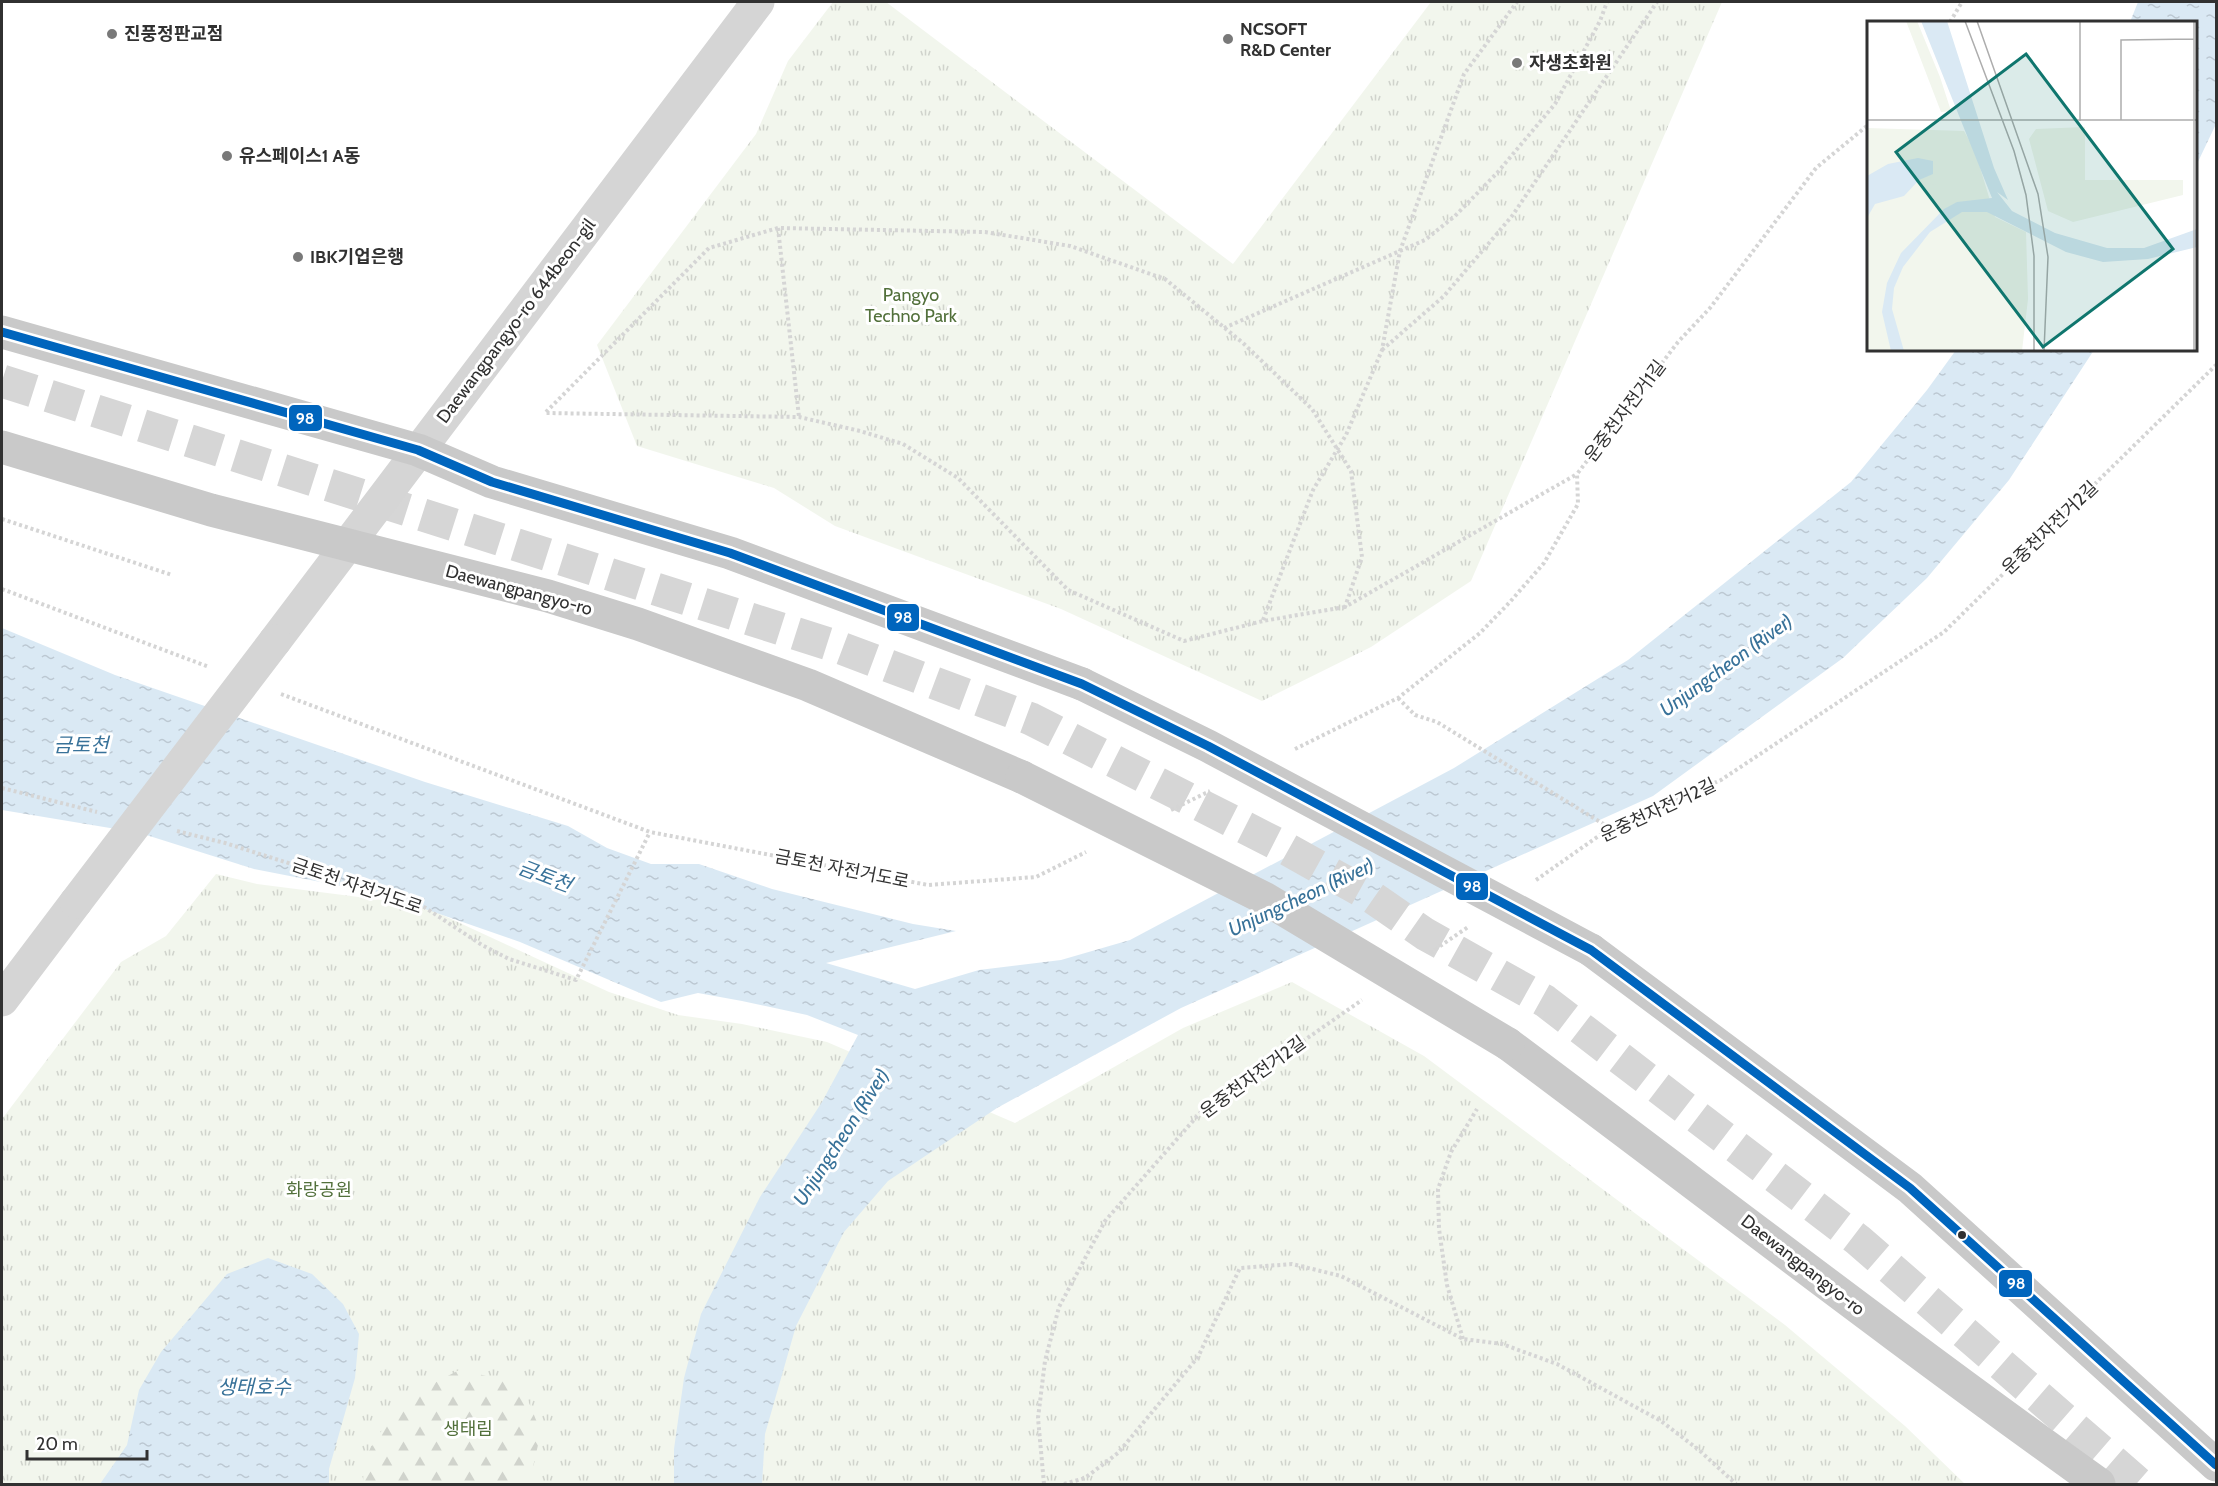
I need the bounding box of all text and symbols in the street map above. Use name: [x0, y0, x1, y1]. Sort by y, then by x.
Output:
place label: NCSOFT R&D Center: [1240, 18, 1331, 61]
inset map: [1867, 21, 2197, 351]
place label: 진풍정판교점: [124, 23, 223, 45]
marker: 진풍정판교점: [105, 27, 119, 41]
marker: NCSOFT R&D Center: [1221, 32, 1235, 46]
place label: 자생초화원: [1529, 52, 1612, 74]
marker: 자생초화원: [1510, 56, 1524, 70]
place label: 유스페이스1 A동: [239, 145, 360, 167]
marker: 유스페이스1 A동: [220, 149, 234, 163]
street label: Daewangpangyo-ro 644beon-gil: [432, 214, 601, 428]
place label: IBK기업은행: [310, 246, 404, 268]
marker: IBK기업은행: [291, 250, 305, 264]
park label: Pangyo Techno Park: [865, 284, 958, 327]
street label: 운중천자전거1길: [1580, 356, 1670, 466]
line badge: 98: [288, 404, 323, 432]
text: 98: [296, 409, 314, 428]
street label: 운중천자전거2길: [1997, 477, 2103, 579]
street label: Daewangpangyo-ro: [443, 560, 595, 620]
line badge: 98: [886, 603, 920, 632]
text: 98: [894, 608, 912, 627]
water label: Unjungcheon (River): [1655, 609, 1797, 721]
water label: 금토천: [53, 733, 111, 757]
street label: 운중천자전거2길: [1597, 774, 1719, 846]
street label: 금토천 자전거도로: [773, 845, 911, 893]
street label: 금토천 자전거도로: [289, 853, 425, 919]
water label: Unjungcheon (River): [1224, 853, 1378, 941]
water label: 금토천: [515, 855, 577, 898]
line badge: 98: [1455, 872, 1489, 901]
text: 98: [1463, 877, 1481, 896]
street label: 운중천자전거2길: [1196, 1031, 1310, 1123]
water label: Unjungcheon (River): [788, 1064, 894, 1210]
park label: 화랑공원: [286, 1179, 352, 1201]
street label: Daewangpangyo-ro: [1737, 1210, 1869, 1320]
unlabelled marker: [1956, 1229, 1968, 1241]
line badge: 98: [1998, 1269, 2033, 1298]
text: 98: [2007, 1274, 2025, 1293]
water label: 생태호수: [217, 1375, 291, 1399]
park label: 생태림: [443, 1418, 493, 1440]
scale bar: [27, 1423, 147, 1461]
text: 20 m: [36, 1433, 78, 1455]

